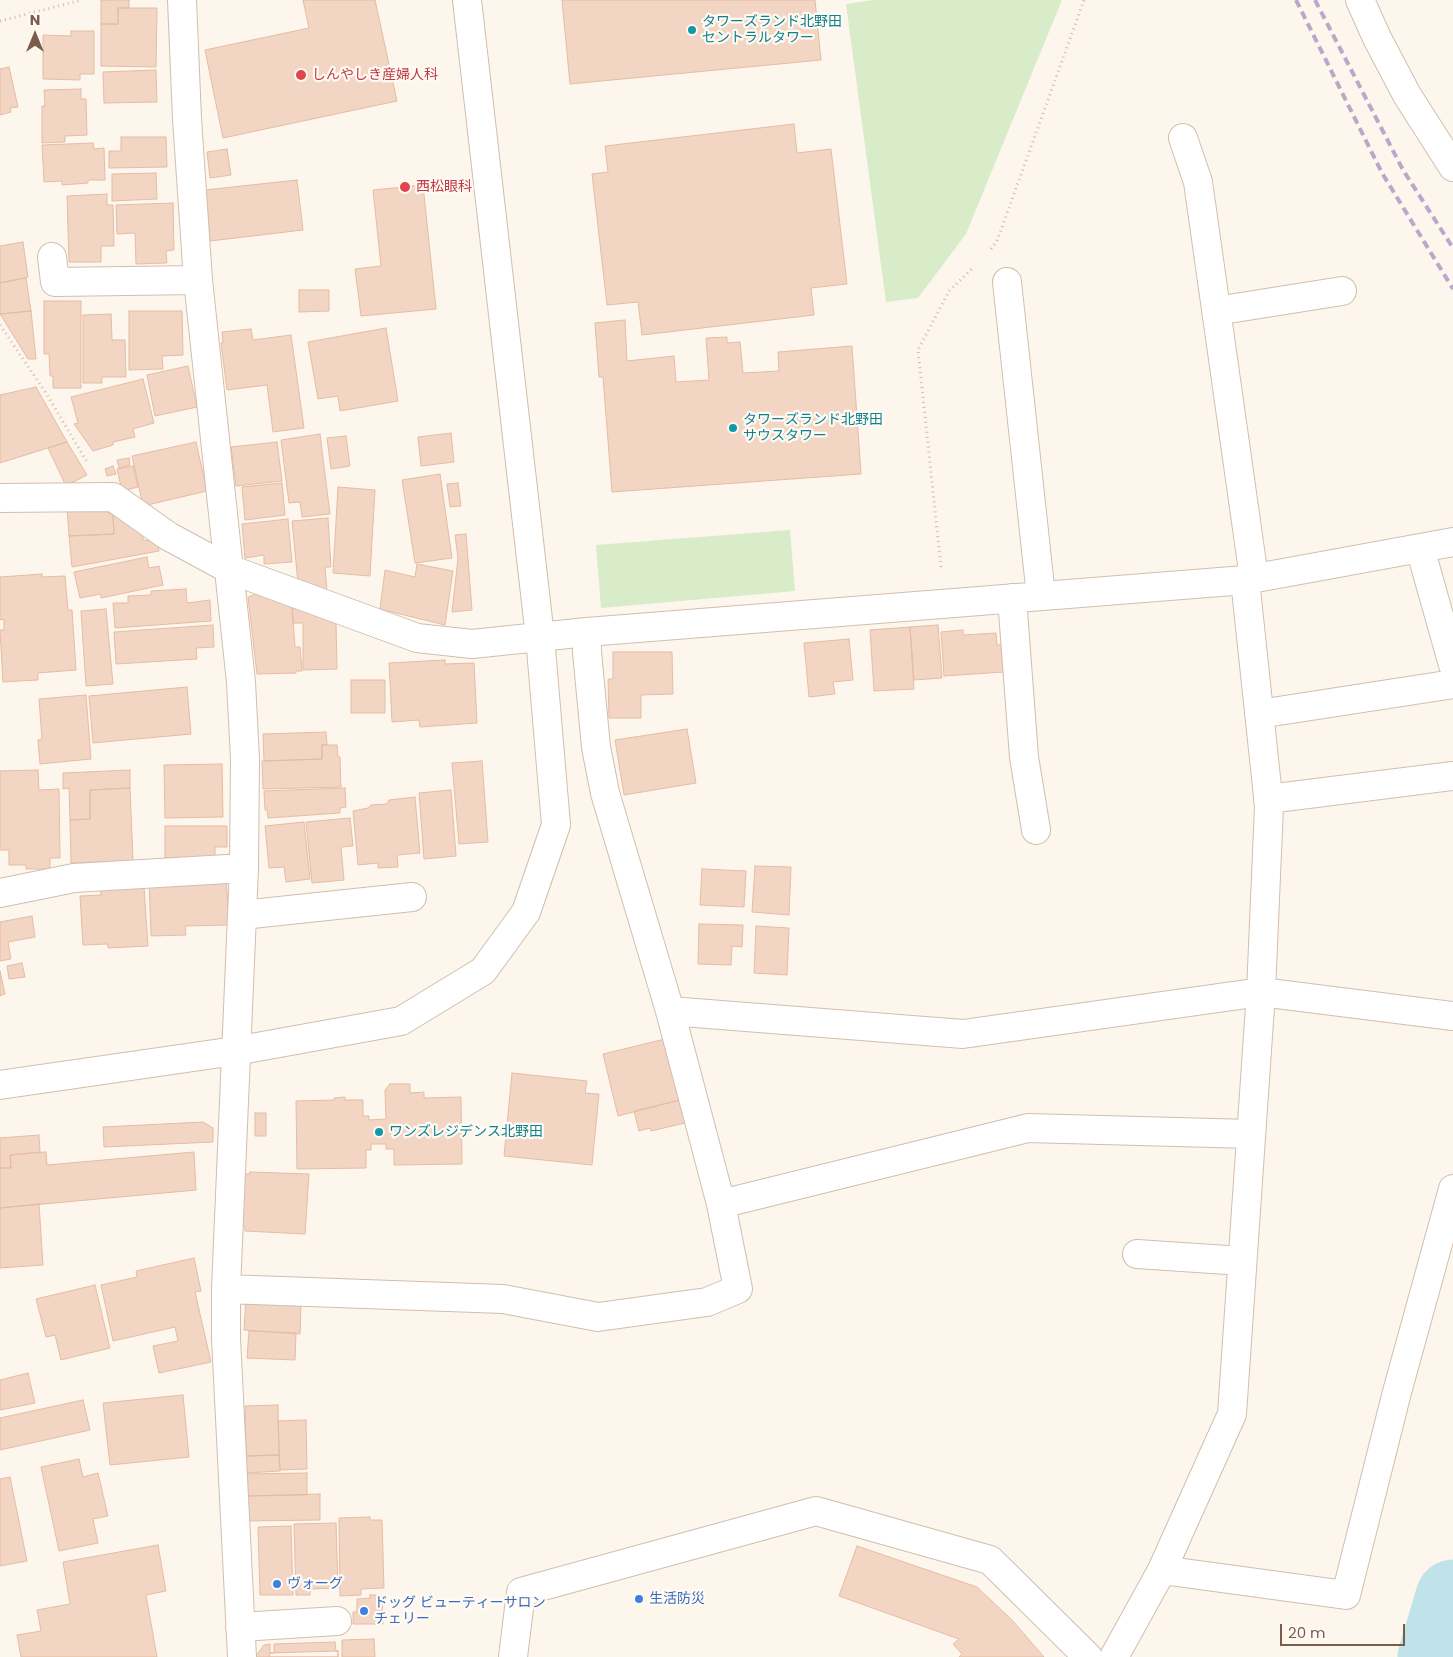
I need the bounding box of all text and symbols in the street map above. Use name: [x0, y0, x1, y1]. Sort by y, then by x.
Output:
north arrow: [10, 10, 60, 60]
text: N: [30, 10, 40, 30]
place label: タワーズランド北野田 セントラルタワー: [702, 14, 842, 46]
marker: タワーズランド北野田 セントラルタワー: [686, 24, 698, 36]
place label: しんやしき産婦人科: [312, 67, 438, 83]
marker: しんやしき産婦人科: [294, 68, 308, 82]
place label: 西松眼科: [416, 179, 472, 195]
marker: 西松眼科: [398, 180, 412, 194]
place label: タワーズランド北野田 サウスタワー: [743, 412, 883, 444]
marker: タワーズランド北野田 サウスタワー: [727, 422, 739, 434]
place label: ワンズレジデンス北野田: [389, 1124, 543, 1140]
marker: ワンズレジデンス北野田: [373, 1126, 385, 1138]
place label: ヴォーグ: [287, 1576, 343, 1592]
marker: ヴォーグ: [271, 1578, 283, 1590]
place label: 生活防災: [649, 1591, 705, 1607]
marker: 生活防災: [633, 1593, 645, 1605]
place label: ドッグ ビューティーサロン チェリー: [374, 1595, 546, 1628]
marker: ドッグ ビューティーサロン チェリー: [358, 1605, 370, 1617]
scale bar: [1283, 1614, 1408, 1646]
text: 20 m: [1288, 1622, 1326, 1643]

